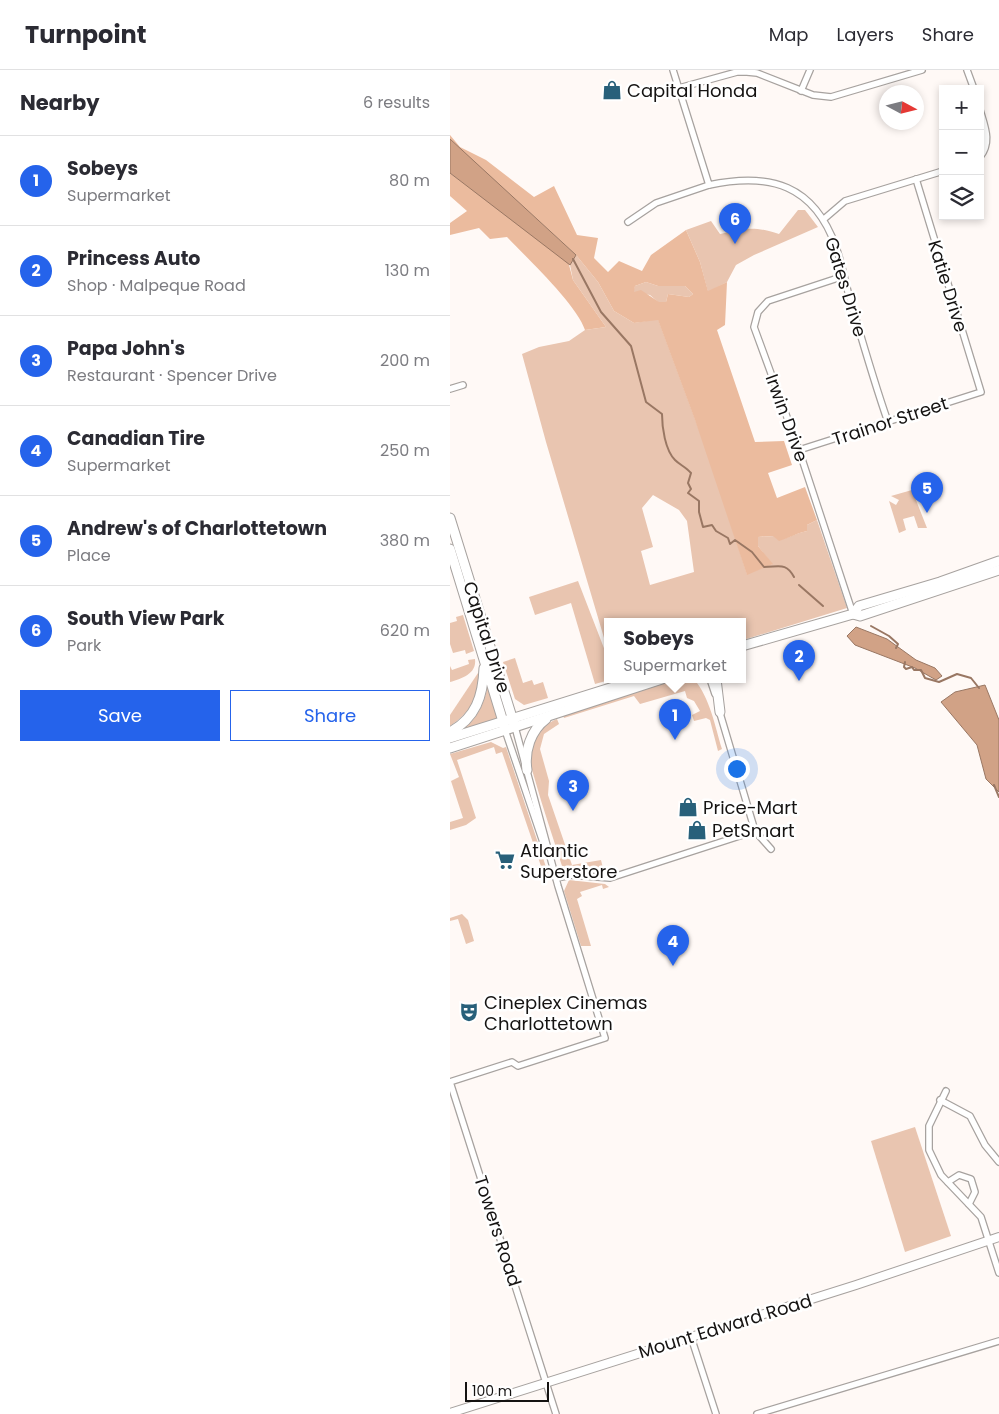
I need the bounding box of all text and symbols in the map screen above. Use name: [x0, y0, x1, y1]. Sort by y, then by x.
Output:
text: Turnpoint: [25, 18, 146, 51]
text: Map: [769, 22, 809, 47]
text: Layers: [837, 22, 894, 47]
text: Share: [922, 22, 974, 47]
place label: Capital Honda: [627, 78, 757, 103]
shop icon: Capital Honda: [601, 79, 623, 101]
north arrow: [879, 85, 924, 130]
map controls: [939, 85, 984, 220]
button: +: [939, 85, 984, 130]
text: Nearby: [20, 88, 100, 117]
text: 6 results: [363, 91, 430, 114]
button: −: [939, 130, 984, 175]
text: Sobeys: [67, 155, 138, 182]
text: 1: [33, 169, 39, 192]
text: 80 m: [389, 169, 430, 192]
button: layers: [939, 175, 984, 220]
text: Supermarket: [67, 184, 171, 207]
pin: 6: [719, 203, 751, 244]
street label: Gates Drive: [819, 234, 873, 340]
street label: Katie Drive: [922, 237, 974, 335]
text: Princess Auto: [67, 245, 200, 272]
text: 2: [31, 259, 41, 282]
text: 130 m: [385, 259, 430, 282]
text: Shop · Malpeque Road: [67, 274, 246, 297]
text: Papa John's: [67, 335, 185, 362]
text: 3: [31, 349, 41, 372]
text: 200 m: [380, 349, 430, 372]
text: Restaurant · Spencer Drive: [67, 364, 277, 387]
street label: Irwin Drive: [760, 371, 814, 465]
street label: Trainor Street: [829, 391, 951, 451]
text: Canadian Tire: [67, 425, 205, 452]
text: 4: [31, 439, 41, 462]
text: 250 m: [380, 439, 430, 462]
text: Supermarket: [67, 454, 171, 477]
pin: 5: [911, 472, 943, 513]
text: Andrew's of Charlottetown: [67, 515, 327, 542]
text: 5: [31, 529, 41, 552]
text: 380 m: [380, 529, 430, 552]
text: Place: [67, 544, 111, 567]
street label: Capital Drive: [457, 578, 517, 696]
text: South View Park: [67, 605, 224, 632]
popup: [604, 618, 746, 683]
text: 6: [31, 619, 41, 642]
text: 620 m: [380, 619, 430, 642]
text: Sobeys: [623, 625, 694, 652]
text: Park: [67, 634, 101, 657]
pin: 2: [783, 640, 815, 681]
text: Supermarket: [623, 654, 727, 677]
button: Save: [20, 690, 220, 741]
button: Share: [230, 690, 430, 741]
pin: 1: [659, 699, 691, 740]
your location: [724, 756, 750, 782]
pin: 3: [557, 770, 589, 811]
place label: Price-Mart: [703, 795, 798, 820]
shop icon: Price-Mart: [677, 796, 699, 818]
place label: PetSmart: [712, 818, 795, 843]
shop icon: PetSmart: [686, 819, 708, 841]
place label: Atlantic Superstore: [520, 838, 617, 884]
supermarket icon: Atlantic Superstore: [494, 849, 516, 871]
pin: 4: [657, 925, 689, 966]
place label: Cineplex Cinemas Charlottetown: [484, 990, 647, 1036]
theatre icon: Cineplex Cinemas Charlottetown: [458, 1001, 480, 1023]
street label: Towers Road: [468, 1172, 528, 1290]
street label: Mount Edward Road: [635, 1288, 815, 1364]
scale bar: [465, 1379, 549, 1402]
text: 100 m: [472, 1381, 512, 1401]

